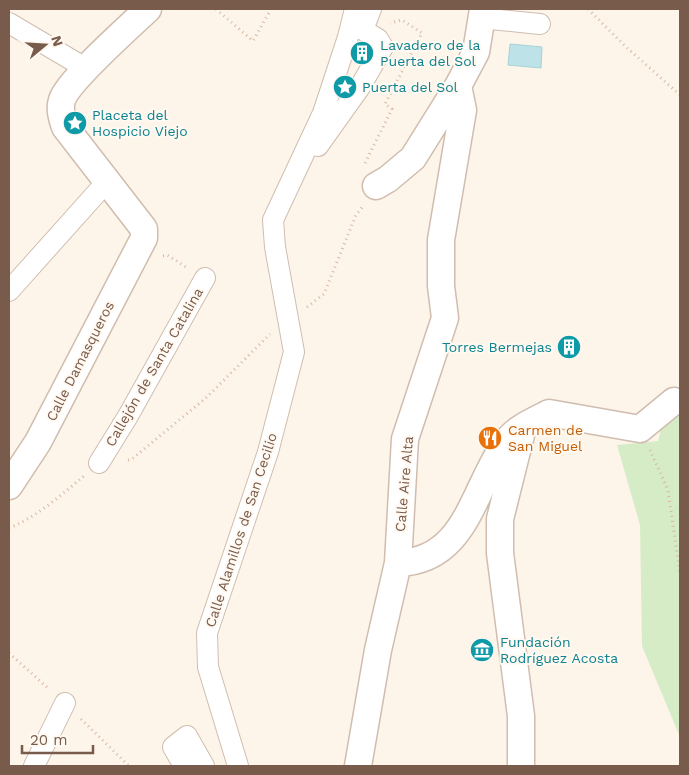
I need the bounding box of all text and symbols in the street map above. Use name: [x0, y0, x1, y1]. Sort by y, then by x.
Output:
north arrow: [20, 20, 70, 70]
text: N: [48, 34, 67, 48]
place label: Lavadero de la Puerta del Sol: [380, 37, 481, 69]
building icon: Lavadero de la Puerta del Sol: [349, 40, 375, 66]
place icon: Puerta del Sol: [332, 74, 358, 100]
place label: Puerta del Sol: [362, 79, 459, 95]
place label: Placeta del Hospicio Viejo: [92, 107, 188, 139]
place icon: Placeta del Hospicio Viejo: [62, 110, 88, 136]
street label: Callejón de Santa Catalina: [102, 285, 206, 449]
street label: Calle Damasqueros: [43, 298, 117, 424]
building icon: Torres Bermejas: [556, 334, 582, 360]
place label: Torres Bermejas: [442, 339, 552, 355]
place label: Carmen de San Miguel: [508, 422, 583, 454]
restaurant icon: Carmen de San Miguel: [477, 425, 503, 451]
street label: Calle Alamillos de San Cecilio: [202, 431, 280, 629]
street label: Calle Aire Alta: [392, 435, 416, 533]
place label: Fundación Rodríguez Acosta: [500, 634, 618, 666]
museum icon: Fundación Rodríguez Acosta: [469, 637, 495, 663]
scale bar: [22, 722, 94, 754]
text: 20 m: [30, 731, 68, 749]

